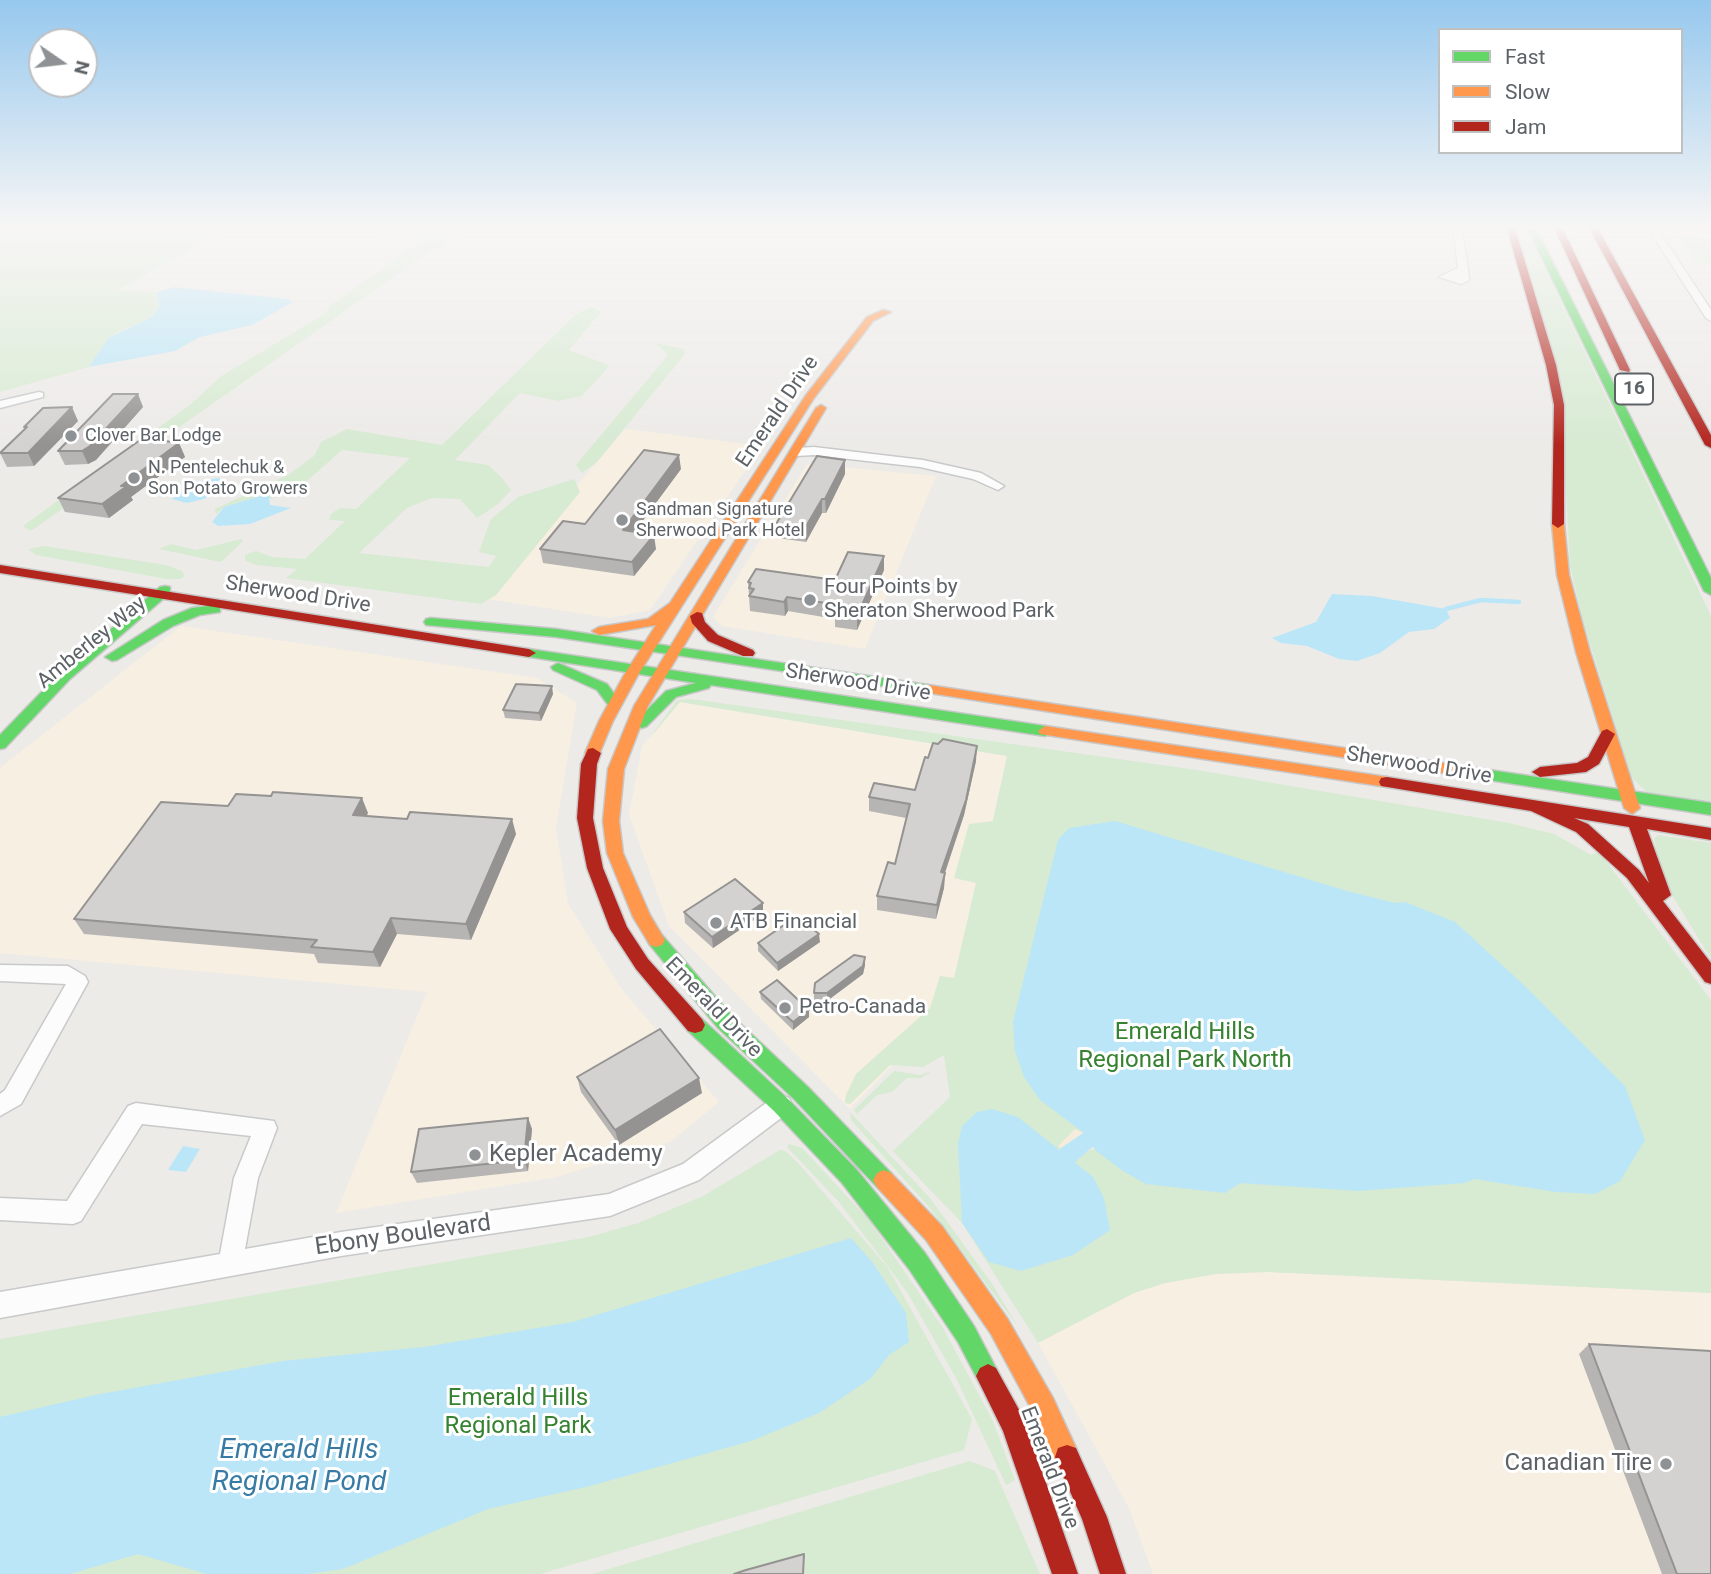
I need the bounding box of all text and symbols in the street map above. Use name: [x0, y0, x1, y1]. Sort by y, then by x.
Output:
north arrow: [28, 28, 98, 98]
legend: [1438, 28, 1683, 154]
text: Fast: [1505, 45, 1545, 69]
text: N: [69, 58, 95, 77]
text: Slow: [1505, 80, 1550, 104]
text: Jam: [1505, 115, 1546, 139]
street label: Emerald Drive: [731, 352, 825, 472]
road number: 16: [1615, 374, 1653, 404]
place label: Clover Bar Lodge: [85, 425, 221, 447]
marker: Clover Bar Lodge: [63, 428, 79, 444]
place label: N. Pentelechuk & Son Potato Growers: [148, 457, 308, 500]
marker: N. Pentelechuk & Son Potato Growers: [126, 470, 142, 486]
place label: Sandman Signature Sherwood Park Hotel: [636, 499, 805, 542]
marker: Sandman Signature Sherwood Park Hotel: [614, 512, 630, 528]
street label: Sherwood Drive: [224, 571, 372, 619]
place label: Four Points by Sheraton Sherwood Park: [824, 575, 1054, 625]
street label: Amberley Way: [32, 591, 152, 695]
marker: Four Points by Sheraton Sherwood Park: [802, 592, 818, 608]
street label: Sherwood Drive: [784, 659, 932, 707]
street label: Sherwood Drive: [1345, 742, 1493, 790]
place label: ATB Financial: [730, 910, 857, 936]
marker: ATB Financial: [708, 915, 724, 931]
street label: Emerald Drive: [659, 953, 767, 1063]
place label: Petro-Canada: [799, 995, 926, 1021]
marker: Petro-Canada: [777, 1000, 793, 1016]
park label: Emerald Hills Regional Park North: [1078, 1019, 1292, 1075]
place label: Kepler Academy: [489, 1141, 663, 1169]
marker: Kepler Academy: [467, 1147, 483, 1163]
street label: Ebony Boulevard: [313, 1209, 493, 1263]
park label: Emerald Hills Regional Park: [445, 1385, 591, 1441]
street label: Emerald Drive: [1014, 1403, 1084, 1533]
water label: Emerald Hills Regional Pond: [212, 1434, 386, 1500]
place label: Canadian Tire: [1505, 1450, 1652, 1478]
marker: Canadian Tire: [1658, 1456, 1674, 1472]

